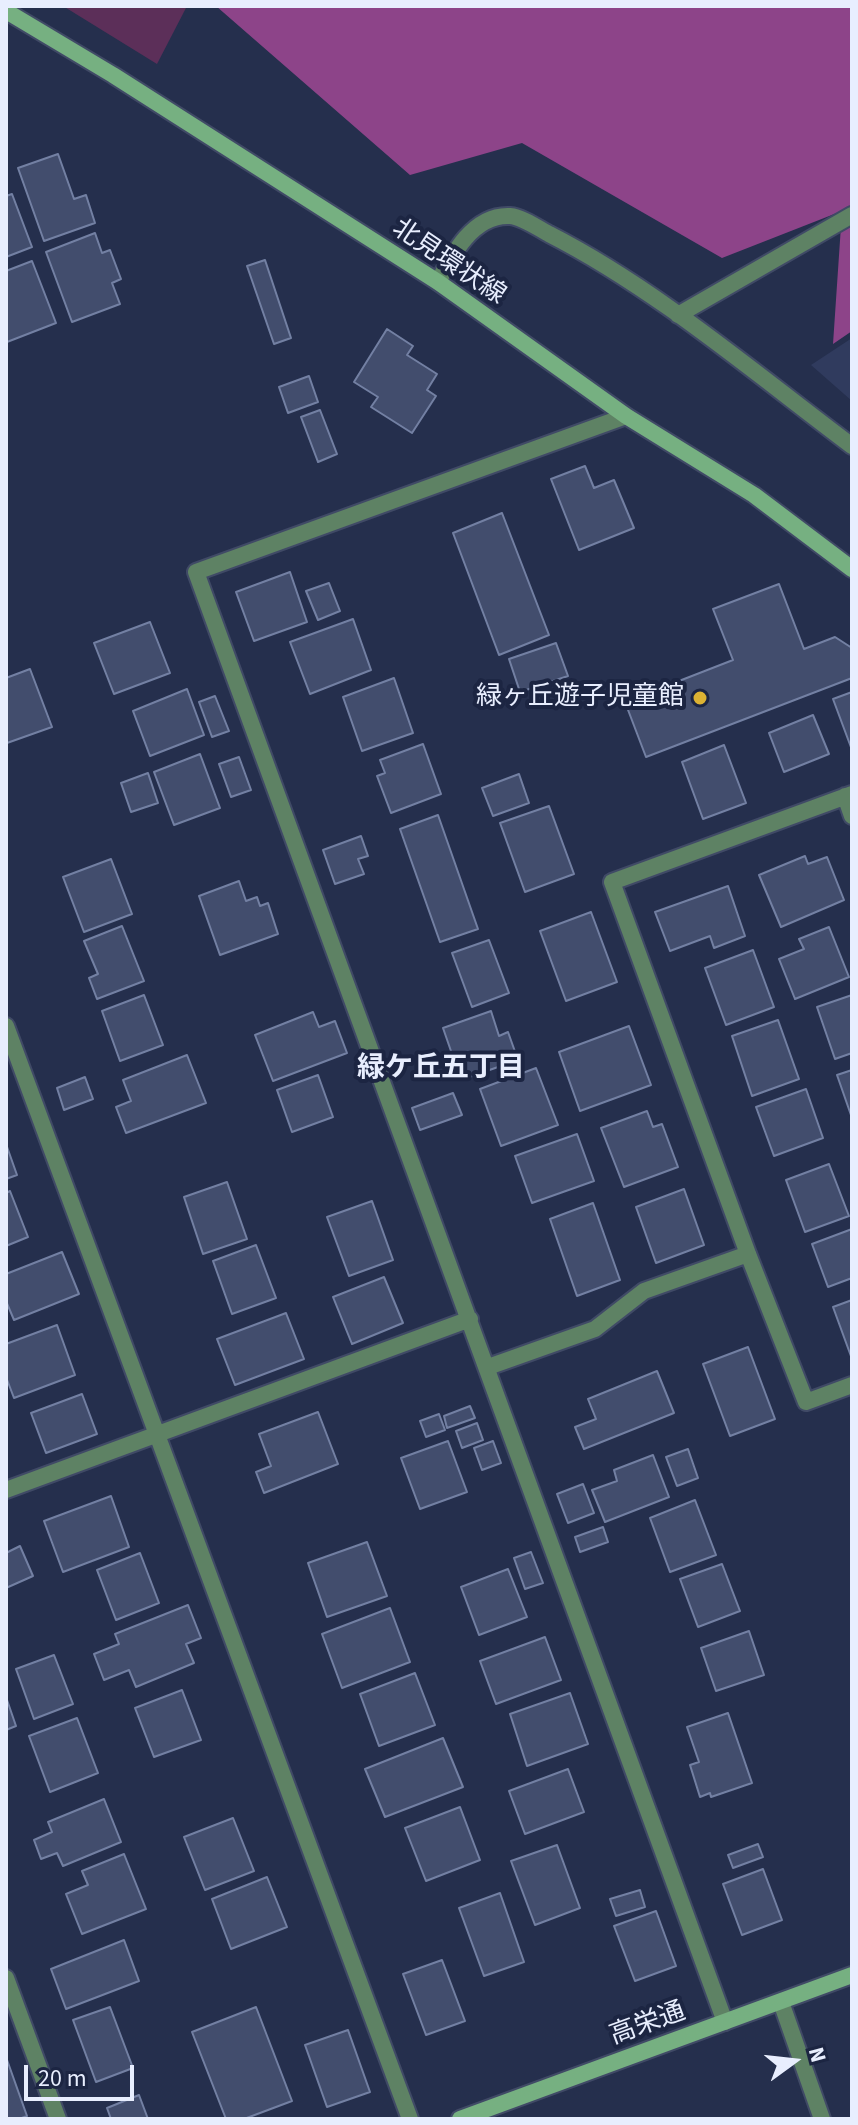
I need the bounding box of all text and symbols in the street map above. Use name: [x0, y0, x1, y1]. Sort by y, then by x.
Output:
street label: 北見環状線: [385, 214, 511, 312]
place label: 緑ヶ丘遊子児童館: [476, 682, 684, 714]
marker: 緑ヶ丘遊子児童館: [691, 689, 709, 707]
district label: 緑ケ丘五丁目: [357, 1053, 525, 1087]
street label: 高栄通: [606, 1997, 690, 2053]
north arrow: [754, 2021, 834, 2101]
text: N: [800, 2044, 835, 2066]
scale bar: [28, 2049, 138, 2099]
text: 20 m: [38, 2061, 87, 2096]

